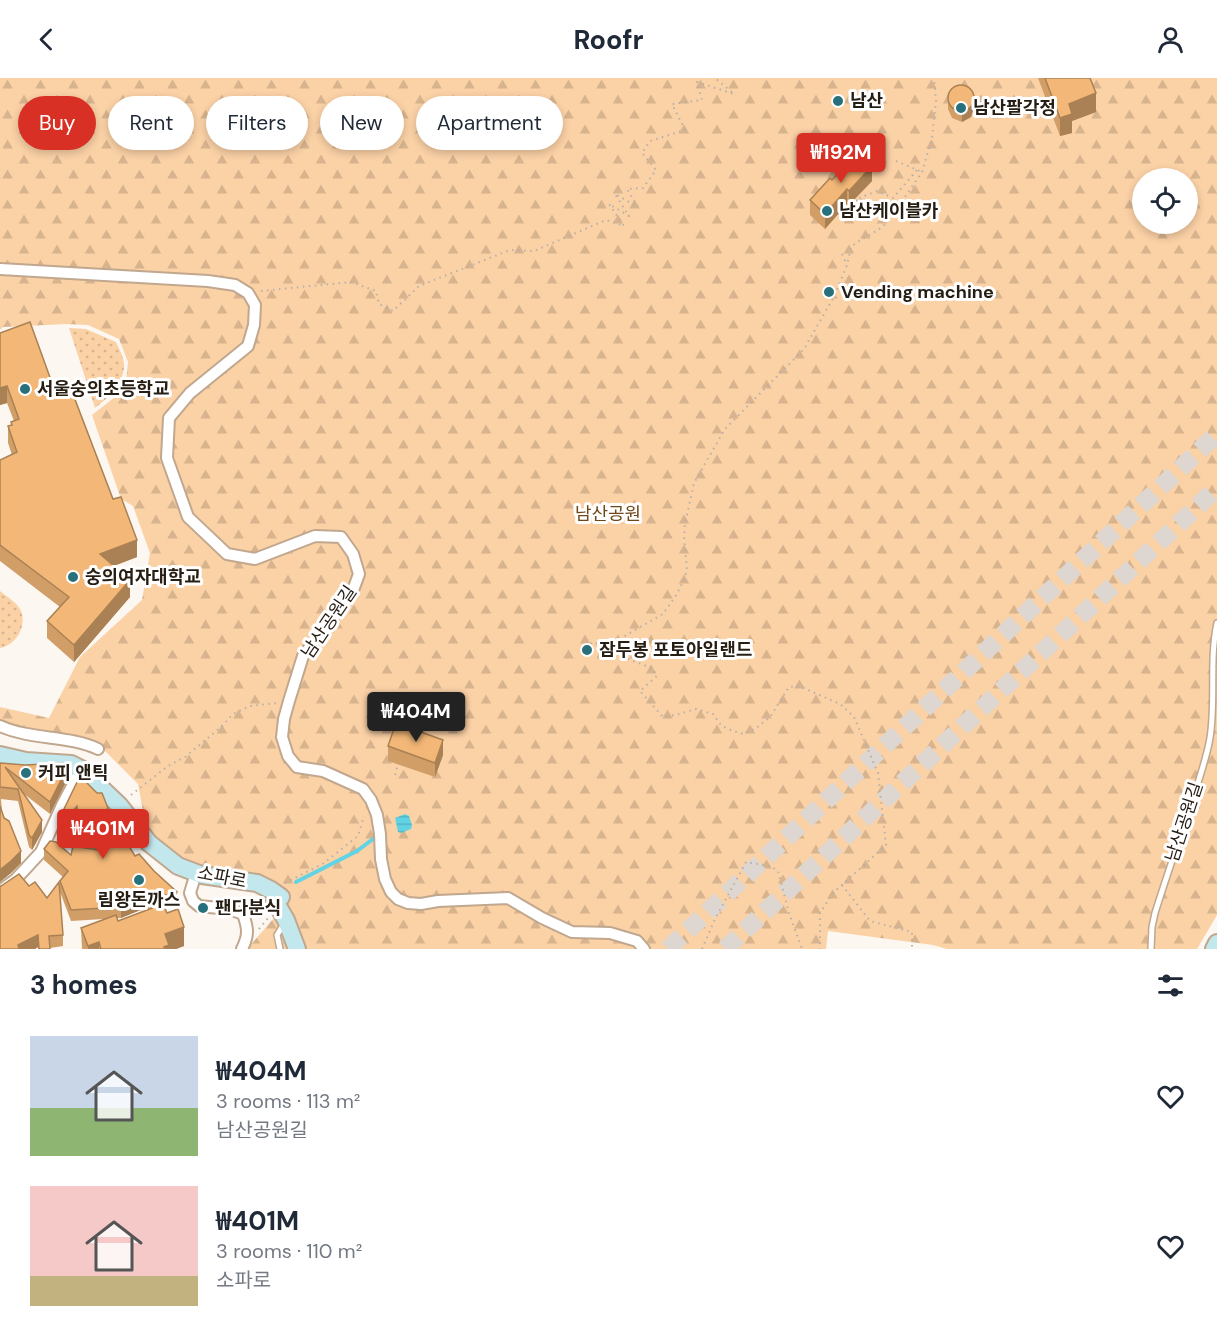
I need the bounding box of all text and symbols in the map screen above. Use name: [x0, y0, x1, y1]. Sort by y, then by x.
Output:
text: Roofr: [573, 22, 644, 57]
icon: back: [30, 23, 63, 56]
icon: person: [1154, 23, 1187, 56]
place label: 남산: [850, 89, 884, 113]
marker: 남산: [831, 94, 845, 108]
chip: Buy: [18, 96, 96, 150]
chip: Rent: [108, 96, 194, 150]
chip: Filters: [206, 96, 308, 150]
chip: New: [320, 96, 404, 150]
chip: Apartment: [416, 96, 563, 150]
place label: 남산팔각정: [973, 96, 1056, 120]
marker: 남산팔각정: [954, 101, 968, 115]
pin: ₩192M: [799, 133, 883, 184]
text: ₩192M: [811, 139, 871, 165]
map controls: [1132, 168, 1198, 234]
button: locate: [1132, 168, 1198, 234]
place label: 남산케이블카: [839, 199, 939, 223]
marker: 남산케이블카: [820, 204, 834, 218]
place label: Vending machine: [841, 280, 994, 304]
marker: Vending machine: [822, 285, 836, 299]
place label: 서울숭의초등학교: [37, 377, 169, 401]
marker: 서울숭의초등학교: [18, 382, 32, 396]
park label: 남산공원: [575, 502, 641, 526]
place label: 숭의여자대학교: [85, 565, 201, 589]
marker: 숭의여자대학교: [66, 570, 80, 584]
street label: 남산공원길: [296, 581, 362, 663]
place label: 잠두봉 포토아일랜드: [599, 638, 752, 662]
marker: 잠두봉 포토아일랜드: [580, 643, 594, 657]
pin: ₩404M: [374, 692, 458, 743]
text: ₩404M: [381, 698, 451, 724]
place label: 커피 앤틱: [38, 761, 108, 785]
marker: 커피 앤틱: [19, 766, 33, 780]
street label: 남산공원길: [1160, 779, 1208, 865]
pin: ₩401M: [61, 809, 145, 860]
text: ₩401M: [71, 815, 135, 841]
street label: 소파로: [195, 860, 249, 894]
marker: 림왕돈까스: [132, 873, 146, 887]
place label: 림왕돈까스: [98, 888, 180, 912]
place label: 팬다분식: [215, 896, 281, 920]
marker: 팬다분식: [196, 901, 210, 915]
text: 3 homes: [30, 968, 138, 1002]
icon: filters: [1154, 969, 1187, 1002]
text: ₩404M: [216, 1054, 306, 1088]
icon: home: [78, 1060, 150, 1132]
icon: heart: [1154, 1080, 1187, 1113]
text: 3 rooms · 113 m²: [216, 1088, 360, 1114]
text: 남산공원길: [216, 1117, 308, 1143]
text: ₩401M: [216, 1204, 299, 1238]
icon: home: [78, 1210, 150, 1282]
icon: heart: [1154, 1230, 1187, 1263]
text: 3 rooms · 110 m²: [216, 1238, 362, 1264]
text: 소파로: [216, 1267, 271, 1293]

